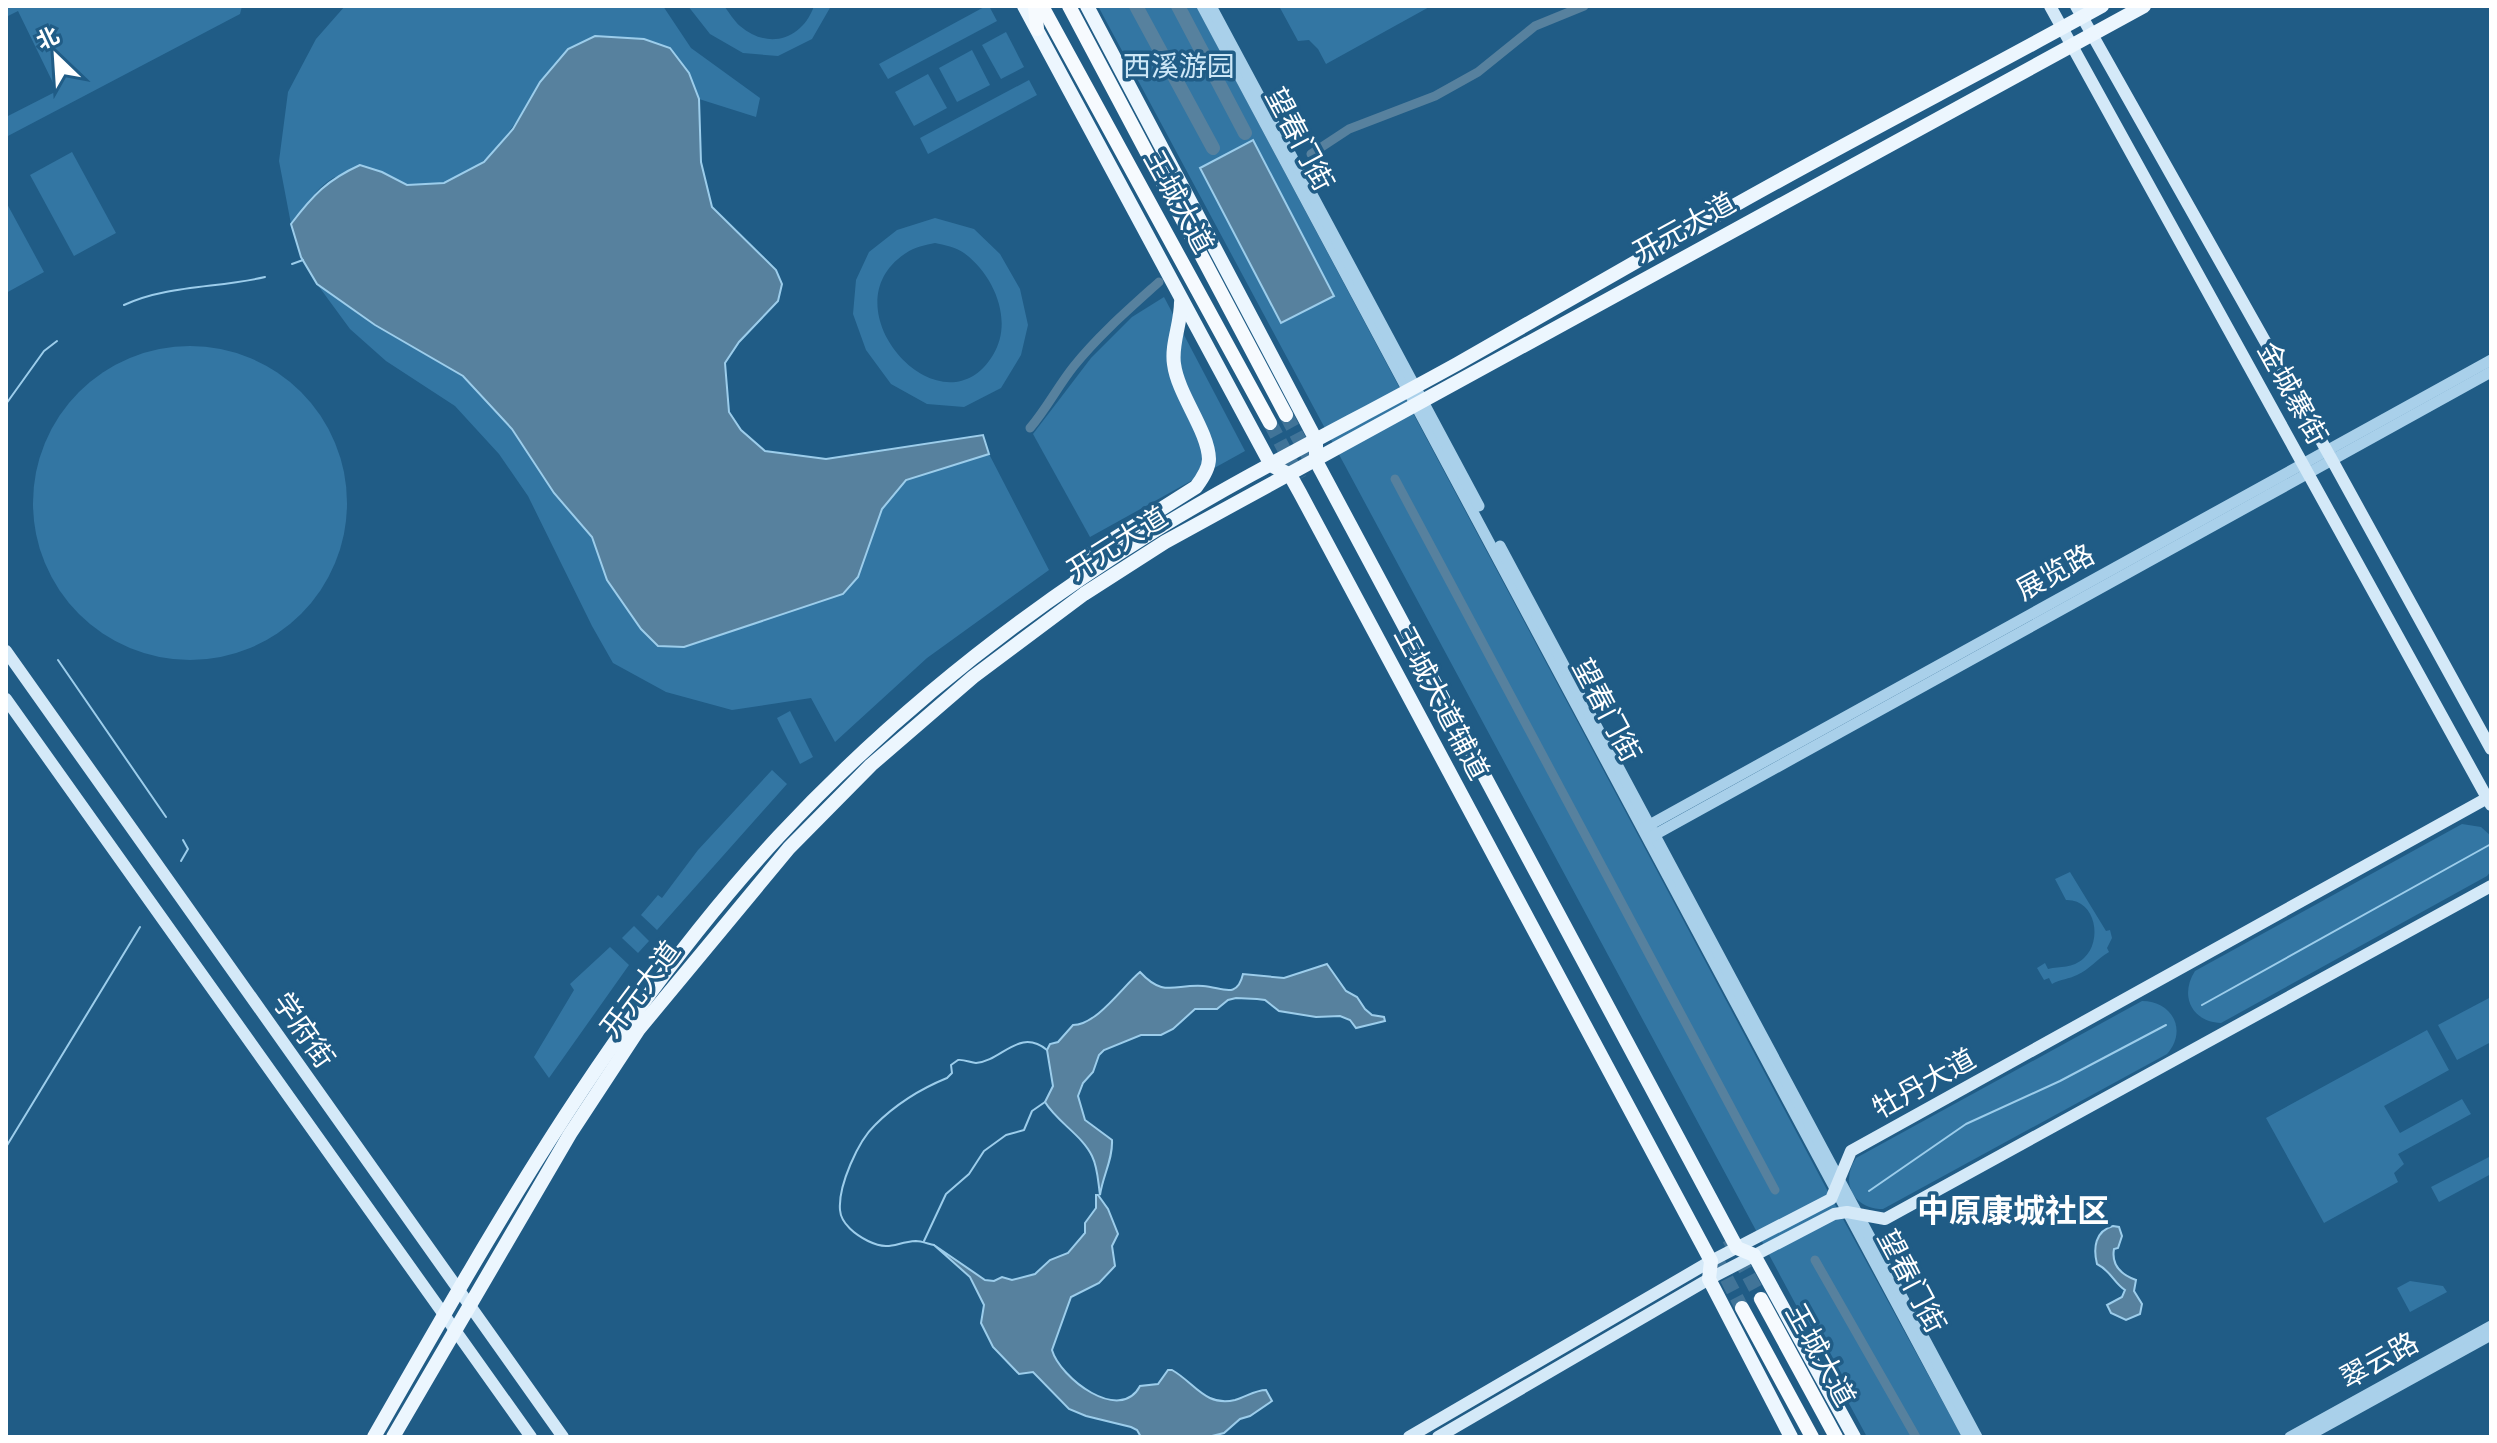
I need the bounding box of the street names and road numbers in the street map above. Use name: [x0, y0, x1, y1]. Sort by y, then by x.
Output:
street label: 望春门街: [1259, 82, 1340, 196]
street label: 王城大道: [1137, 145, 1220, 259]
street label: 开元大道: [1627, 186, 1741, 269]
street label: 金城寨街: [2251, 336, 2334, 450]
street label: 开元大道: [1061, 500, 1174, 587]
street label: 展览路: [2011, 538, 2100, 607]
street label: 王城大道辅道: [1388, 621, 1496, 785]
street label: 望春门街: [1566, 653, 1647, 767]
street label: 开元大道: [594, 935, 687, 1044]
street label: 学府街: [266, 986, 341, 1074]
street label: 牡丹大道: [1867, 1042, 1981, 1125]
street label: 望春门街: [1871, 1224, 1952, 1338]
street label: 王城大道: [1779, 1298, 1862, 1412]
street label: 翠云路: [2335, 1326, 2424, 1395]

